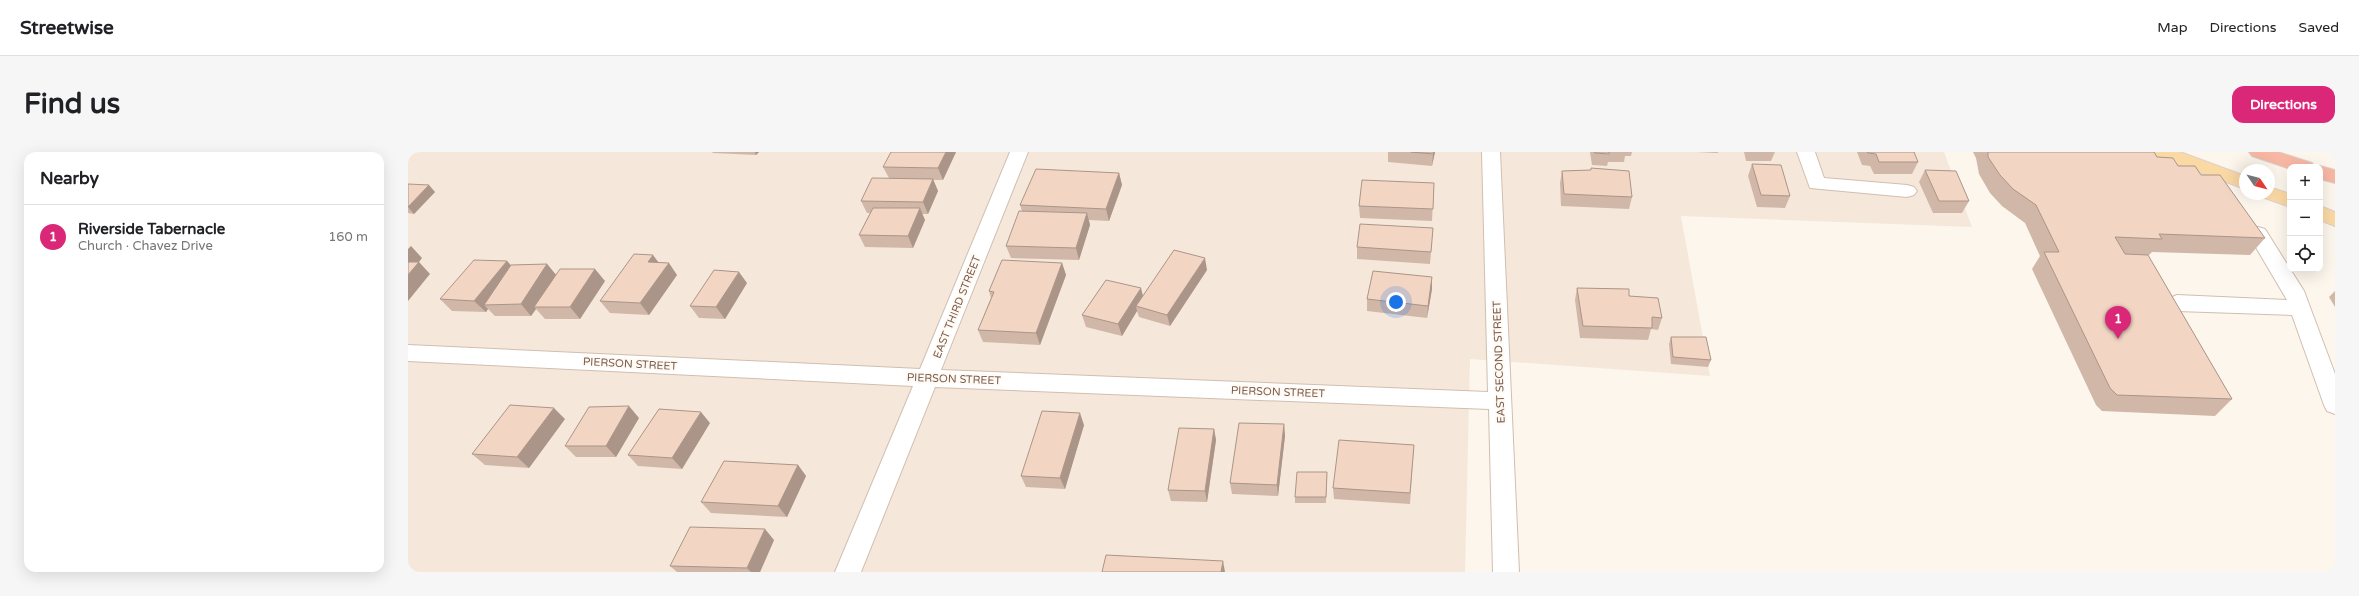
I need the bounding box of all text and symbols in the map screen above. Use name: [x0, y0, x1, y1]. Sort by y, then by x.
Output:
text: Streetwise: [20, 17, 114, 39]
text: Map: [2157, 19, 2188, 36]
text: Directions: [2210, 19, 2277, 36]
text: Saved: [2299, 19, 2339, 36]
button: Directions: [2232, 86, 2335, 123]
text: Find us: [24, 87, 120, 121]
north arrow: [2239, 164, 2275, 200]
map controls: [2287, 164, 2323, 272]
button: +: [2287, 164, 2323, 200]
text: Nearby: [40, 168, 99, 189]
button: −: [2287, 200, 2323, 236]
text: Riverside Tabernacle: [78, 220, 225, 238]
text: 1: [49, 229, 57, 245]
text: 160 m: [328, 229, 368, 245]
button: locate: [2287, 236, 2323, 272]
text: Church · Chavez Drive: [78, 238, 213, 254]
street label: EAST THIRD STREET: [930, 253, 984, 360]
your location: [1386, 292, 1406, 312]
street label: EAST SECOND STREET: [1490, 300, 1508, 424]
pin: 1: [2105, 306, 2131, 339]
street label: PIERSON STREET: [583, 355, 678, 373]
street label: PIERSON STREET: [907, 371, 1002, 387]
street label: PIERSON STREET: [1231, 384, 1326, 400]

